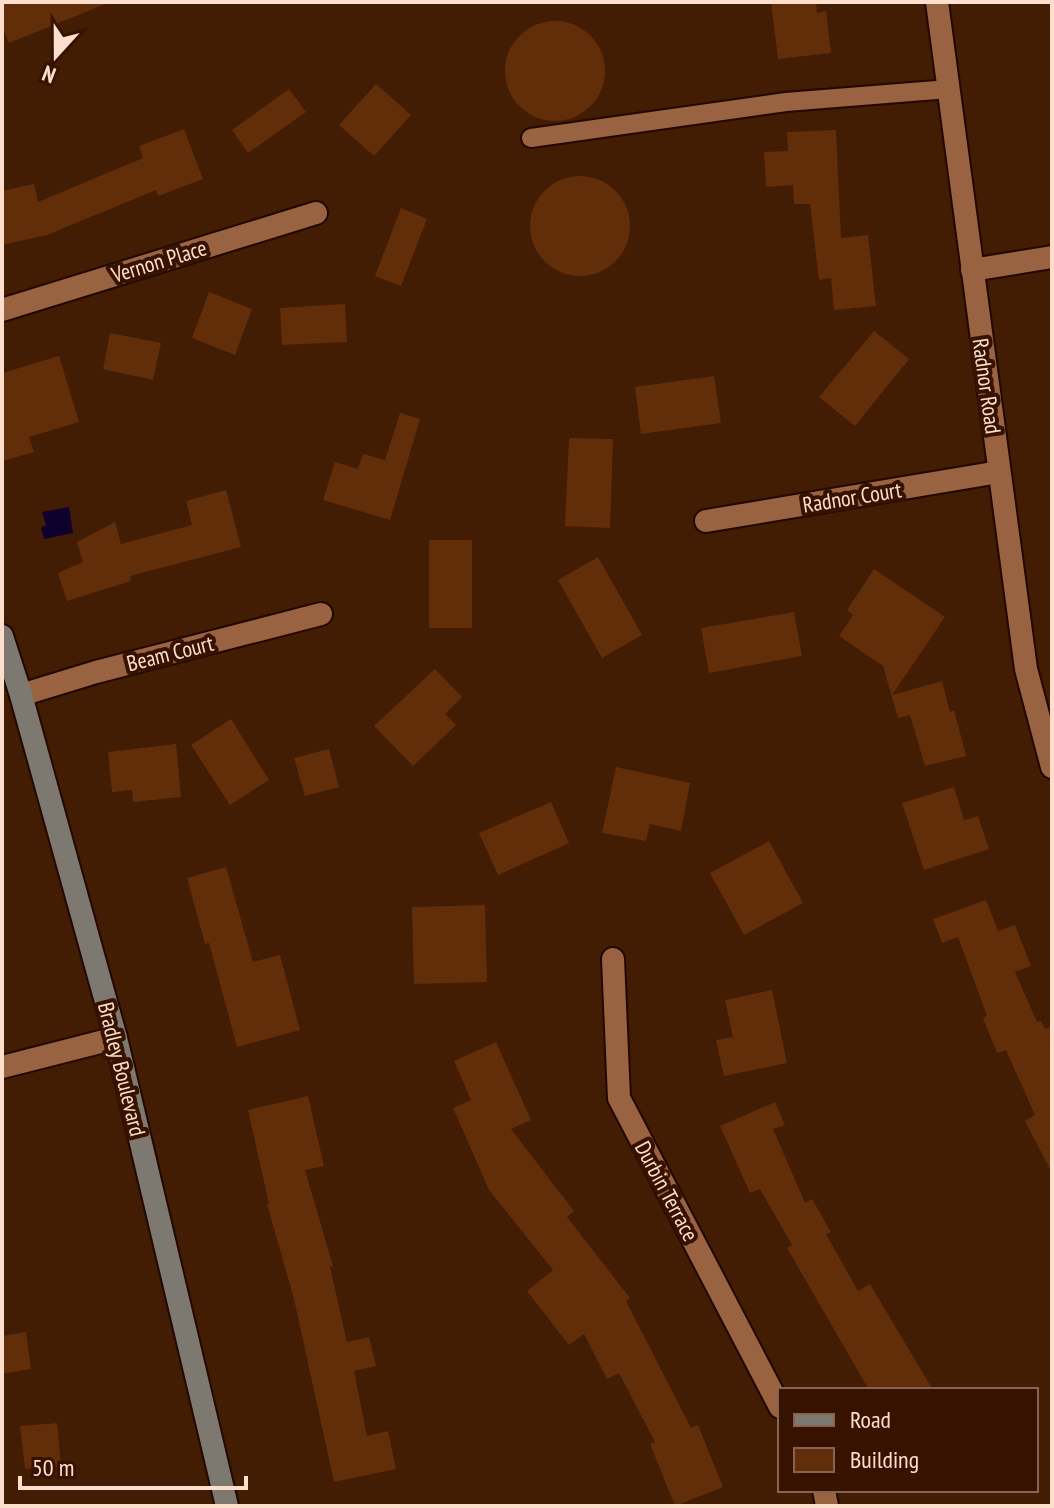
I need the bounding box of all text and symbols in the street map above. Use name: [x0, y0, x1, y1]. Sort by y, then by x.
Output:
north arrow: [16, 16, 96, 96]
text: N: [38, 59, 59, 90]
street label: Vernon Place: [107, 233, 210, 289]
street label: Radnor Road: [966, 336, 1008, 436]
street label: Radnor Court: [800, 475, 904, 519]
street label: Beam Court: [124, 629, 216, 677]
street label: Bradley Boulevard: [92, 999, 152, 1139]
street label: Durbin Terrace: [629, 1136, 705, 1246]
legend: [778, 1388, 1038, 1492]
text: Road: [850, 1404, 891, 1435]
scale bar: [20, 1440, 246, 1490]
text: Building: [850, 1444, 919, 1475]
text: 50 m: [32, 1452, 74, 1483]

